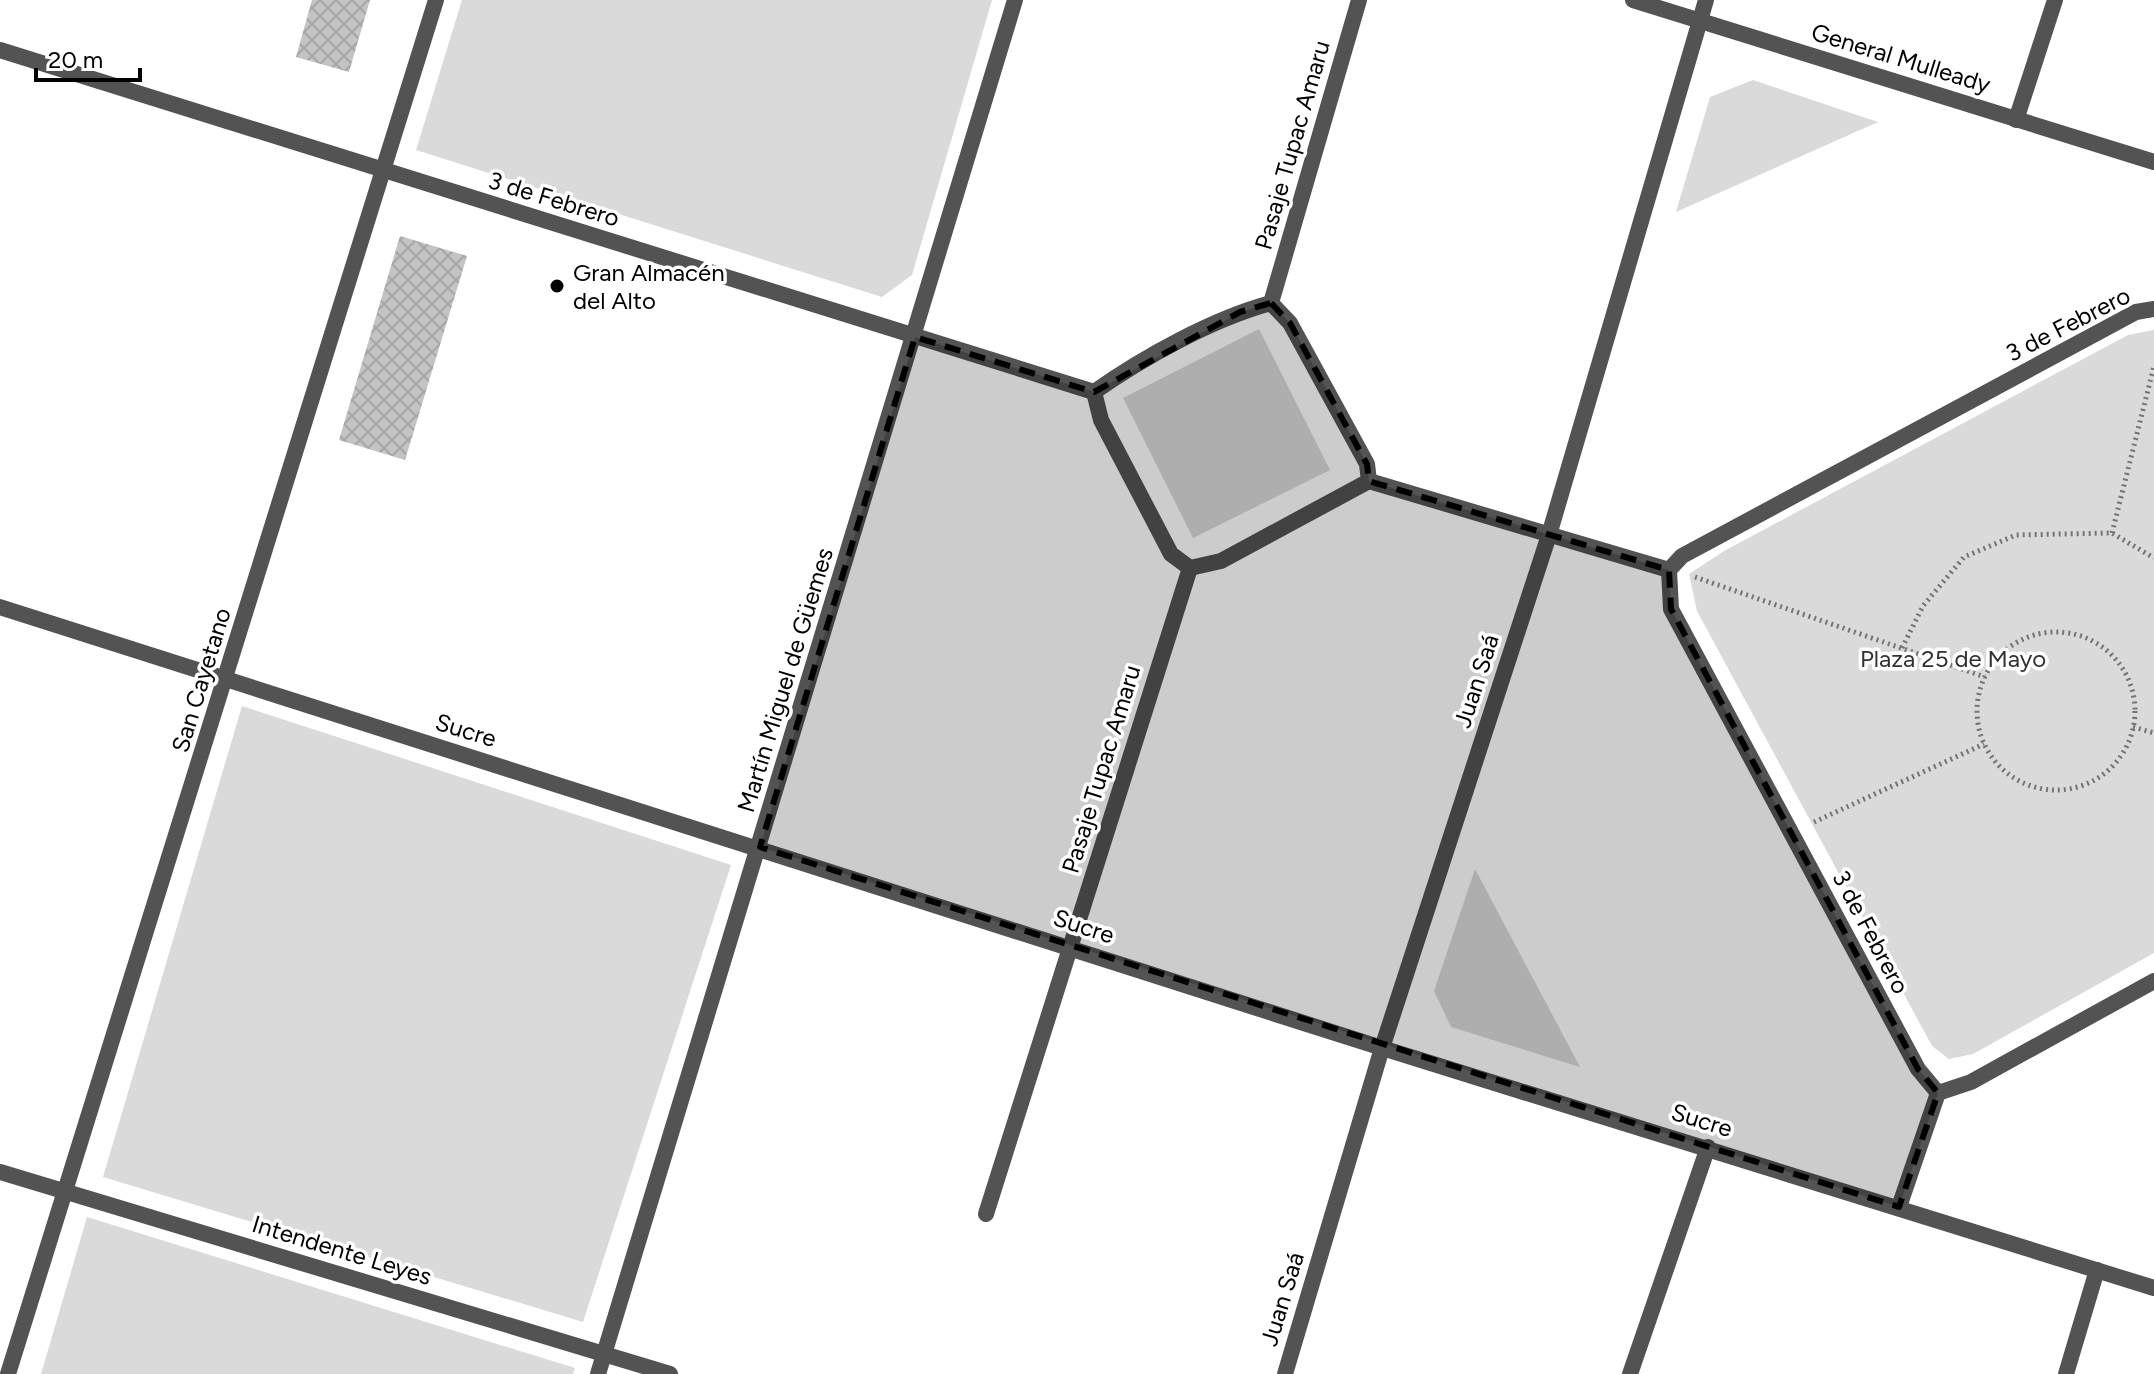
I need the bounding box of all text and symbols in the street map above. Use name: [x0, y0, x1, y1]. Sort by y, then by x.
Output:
street label: General Mulleady: [1808, 17, 1994, 99]
scale bar: [36, 32, 140, 82]
street label: Pasaje Tupac Amaru: [1248, 37, 1336, 253]
text: 20 m: [48, 45, 103, 74]
street label: 3 de Febrero: [485, 165, 623, 233]
place label: Gran Almacén del Alto: [573, 258, 725, 315]
marker: Gran Almacén del Alto: [548, 277, 566, 295]
street label: 3 de Febrero: [2001, 280, 2135, 368]
street label: Martín Miguel de Güemes: [731, 544, 839, 816]
street label: San Cayetano: [165, 604, 237, 756]
street label: Juan Saá: [1447, 631, 1505, 731]
park label: Plaza 25 de Mayo: [1860, 644, 2046, 673]
street label: Pasaje Tupac Amaru: [1056, 661, 1146, 877]
street label: Sucre: [432, 707, 500, 753]
street label: 3 de Febrero: [1826, 865, 1916, 999]
street label: Sucre: [1050, 903, 1118, 949]
street label: Sucre: [1668, 1097, 1736, 1143]
street label: Intendente Leyes: [249, 1209, 435, 1291]
street label: Juan Saá: [1254, 1249, 1310, 1349]

